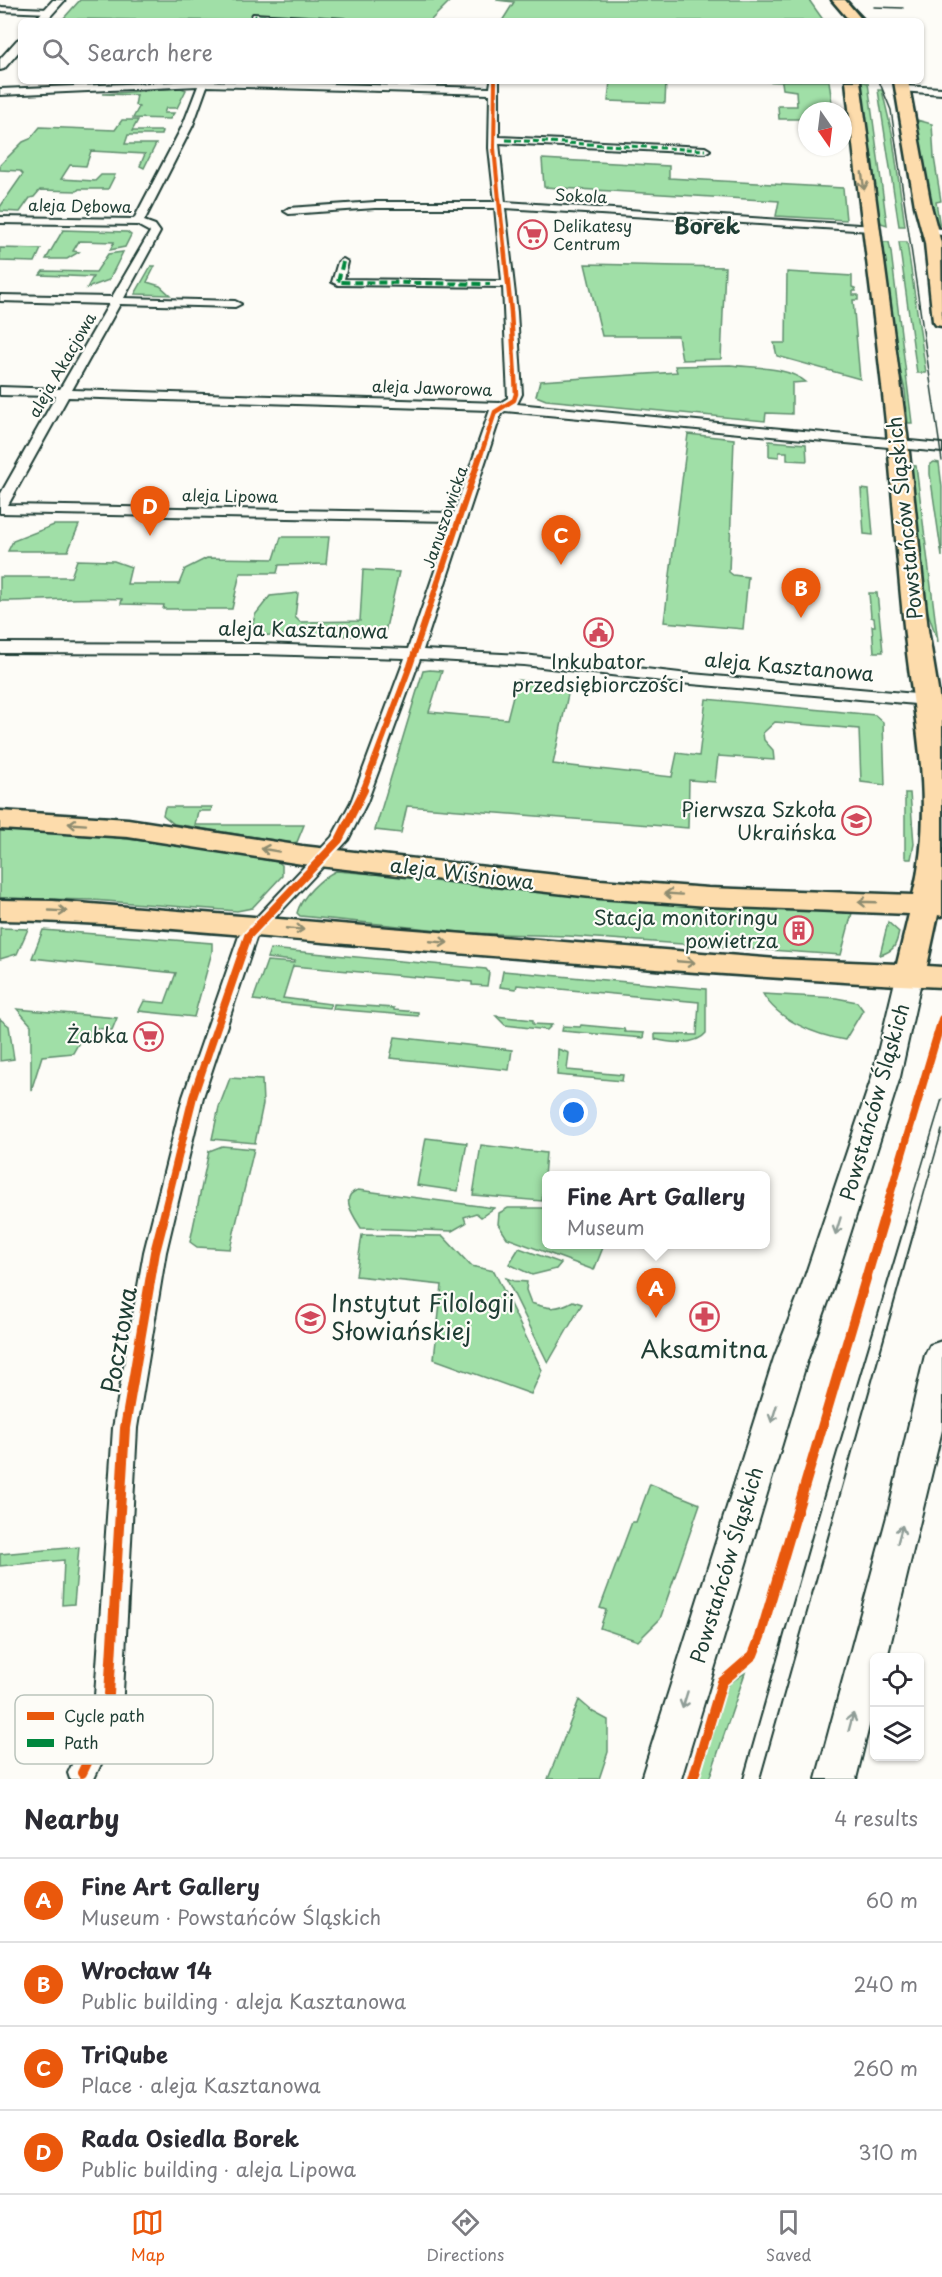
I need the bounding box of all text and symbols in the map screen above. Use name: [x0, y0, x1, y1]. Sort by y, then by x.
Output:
search box: [18, 18, 924, 84]
icon: search: [39, 35, 72, 68]
text: Search here: [87, 35, 213, 68]
north arrow: [798, 102, 852, 156]
one-way arrow: [858, 171, 869, 190]
street label: Sokola: [554, 182, 608, 208]
street label: aleja Dębowa: [28, 192, 132, 218]
district label: Borek: [674, 208, 741, 241]
place label: Delikatesy Centrum: [553, 213, 632, 255]
supermarket icon: Delikatesy Centrum: [516, 219, 548, 251]
street label: aleja Akacjowa: [21, 307, 101, 422]
street label: aleja Jaworowa: [371, 373, 493, 401]
street label: Powstańców Śląskich: [878, 415, 930, 621]
street label: Januszowicka: [415, 462, 473, 571]
street label: aleja Lipowa: [182, 482, 278, 508]
pin: D: [130, 486, 170, 536]
pin: C: [542, 516, 580, 565]
pin: B: [782, 568, 820, 618]
street label: aleja Kasztanowa: [218, 613, 388, 645]
public building icon: Inkubator przedsiębiorczości: [582, 616, 614, 648]
street label: aleja Kasztanowa: [703, 644, 875, 688]
place label: Inkubator przedsiębiorczości: [512, 646, 684, 699]
place label: Pierwsza Szkoła Ukraińska: [681, 794, 837, 847]
school or university icon: Pierwsza Szkoła Ukraińska: [841, 805, 873, 837]
one-way arrow: [68, 818, 88, 829]
one-way arrow: [261, 845, 280, 856]
street label: aleja Wiśniowa: [388, 849, 536, 897]
one-way arrow: [663, 888, 683, 899]
one-way arrow: [858, 896, 878, 907]
place label: Stacja monitoringu powietrza: [593, 902, 778, 955]
one-way arrow: [48, 906, 68, 917]
building icon: Stacja monitoringu powietrza: [783, 914, 815, 946]
one-way arrow: [284, 924, 304, 935]
one-way arrow: [428, 937, 448, 948]
one-way arrow: [676, 957, 696, 968]
street label: Powstańców Śląskich: [832, 1000, 917, 1204]
place label: Żabka: [67, 1020, 129, 1050]
supermarket icon: Żabka: [133, 1020, 165, 1052]
your location: [559, 1098, 588, 1127]
popup: [542, 1171, 770, 1249]
text: Fine Art Gallery: [567, 1179, 745, 1212]
text: Museum: [567, 1212, 645, 1242]
one-way arrow: [832, 1217, 843, 1236]
pin: A: [636, 1268, 676, 1318]
street label: Pocztowa: [91, 1284, 145, 1396]
place label: Instytut Filologii Słowiańskiej: [331, 1284, 515, 1348]
pharmacy icon: Aksamitna: [688, 1301, 720, 1333]
school or university icon: Instytut Filologii Słowiańskiej: [294, 1302, 326, 1334]
place label: Aksamitna: [640, 1330, 768, 1366]
one-way arrow: [768, 1404, 779, 1423]
street label: Powstańców Śląskich: [682, 1463, 770, 1667]
one-way arrow: [895, 1525, 907, 1544]
map controls: [870, 1653, 924, 1761]
button: locate: [870, 1653, 924, 1707]
one-way arrow: [679, 1690, 690, 1709]
legend: [15, 1695, 213, 1764]
text: Cycle path: [64, 1703, 145, 1727]
button: layers: [870, 1707, 924, 1761]
one-way arrow: [846, 1713, 857, 1732]
text: Path: [64, 1730, 99, 1754]
text: Nearby: [24, 1799, 119, 1838]
text: 4 results: [834, 1803, 918, 1833]
text: Fine Art Gallery: [81, 1869, 260, 1902]
text: A: [36, 1885, 51, 1915]
text: 60 m: [866, 1885, 918, 1915]
text: Museum · Powstańców Śląskich: [81, 1902, 381, 1932]
text: Wrocław 14: [81, 1953, 212, 1986]
text: B: [37, 1969, 50, 1999]
text: 240 m: [853, 1969, 918, 1999]
text: Public building · aleja Kasztanowa: [81, 1986, 406, 2016]
text: TriQube: [81, 2037, 168, 2070]
text: C: [36, 2053, 51, 2083]
text: 260 m: [853, 2053, 918, 2083]
text: Place · aleja Kasztanowa: [81, 2070, 321, 2100]
text: Rada Osiedla Borek: [81, 2121, 299, 2154]
text: D: [36, 2137, 51, 2167]
text: 310 m: [858, 2137, 918, 2167]
text: Public building · aleja Lipowa: [81, 2154, 356, 2184]
tab: Map: [131, 2206, 165, 2266]
tab: Directions: [426, 2206, 504, 2266]
tab: Saved: [766, 2206, 811, 2266]

